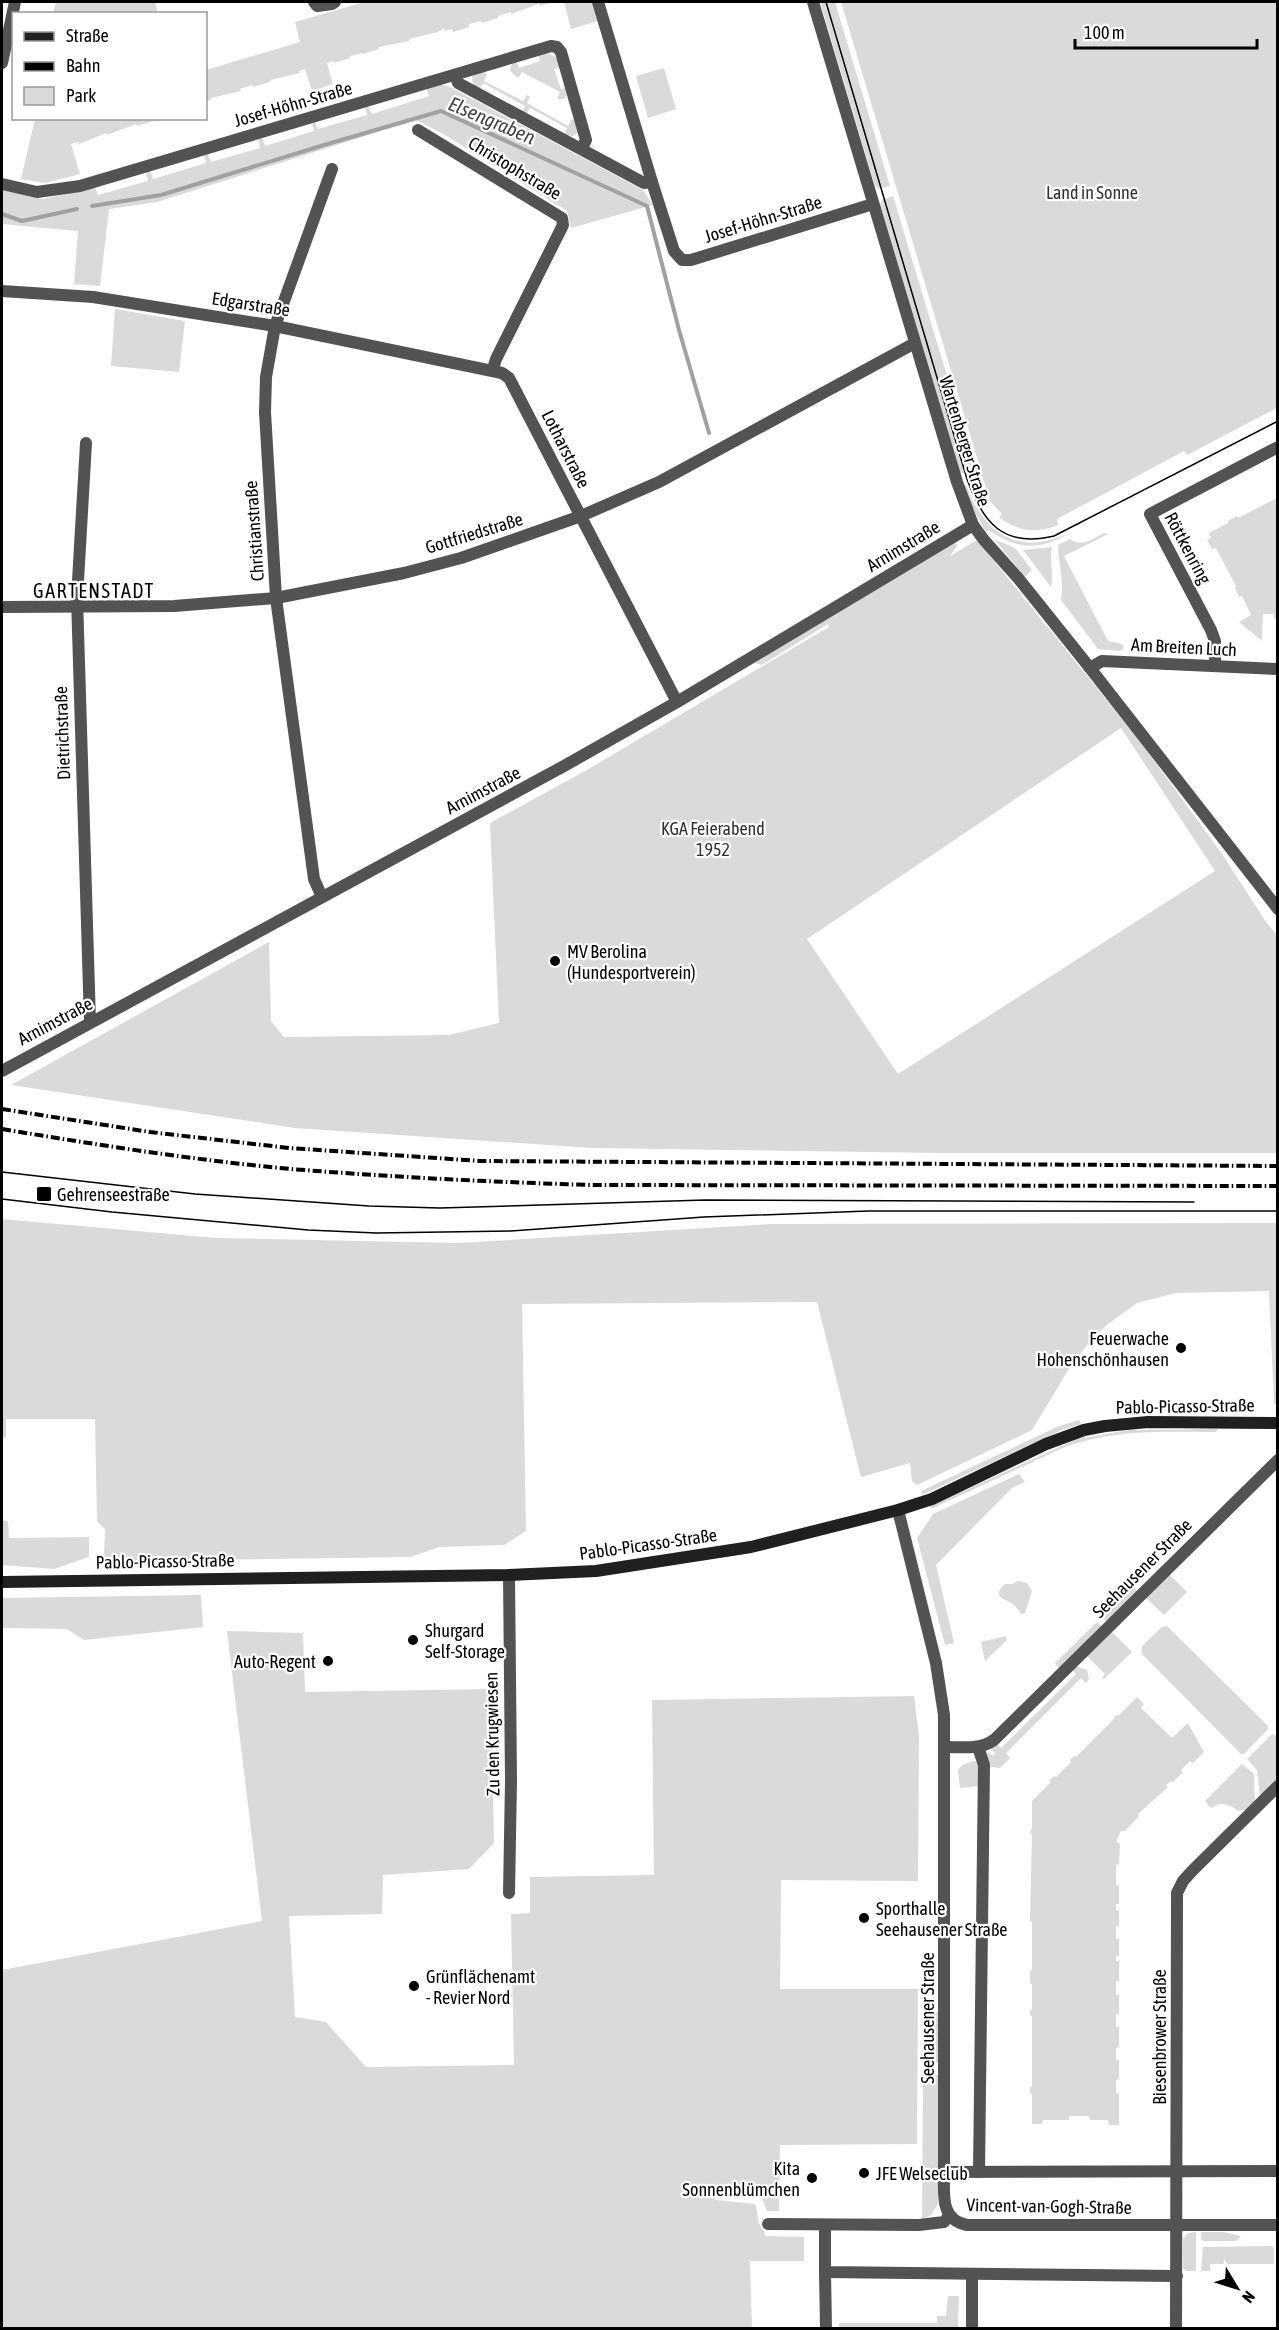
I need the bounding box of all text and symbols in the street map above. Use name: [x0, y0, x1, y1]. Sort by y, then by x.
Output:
legend: [12, 12, 207, 120]
scale bar: [1075, 12, 1256, 50]
text: 100 m: [1084, 22, 1125, 43]
text: Straße: [66, 25, 109, 46]
text: Bahn: [66, 55, 100, 76]
street label: Josef-Höhn-Straße: [232, 77, 354, 131]
text: Park: [66, 85, 96, 106]
water label: Elsengraben: [445, 91, 539, 149]
street label: Christophstraße: [465, 132, 565, 204]
park label: Land in Sonne: [1046, 182, 1138, 203]
street label: Josef-Höhn-Straße: [702, 191, 824, 247]
street label: Edgarstraße: [210, 287, 292, 321]
street label: Wartenberger Straße: [935, 373, 995, 509]
street label: Lotharstraße: [537, 407, 595, 491]
street label: Christianstraße: [240, 480, 268, 582]
street label: Gottfriedstraße: [423, 508, 525, 558]
street label: Röttkenring: [1160, 509, 1216, 588]
street label: Arnimstraße: [863, 516, 943, 576]
district label: GARTENSTADT: [33, 579, 155, 602]
street label: Am Breiten Luch: [1131, 634, 1237, 660]
street label: Dietrichstraße: [50, 686, 74, 780]
street label: Arnimstraße: [442, 762, 524, 818]
park label: KGA Feierabend 1952: [661, 818, 765, 860]
place label: MV Berolina (Hundesportverein): [567, 941, 696, 983]
marker: MV Berolina (Hundesportverein): [548, 954, 562, 968]
street label: Arnimstraße: [14, 993, 96, 1049]
place label: Gehrenseestraße: [57, 1184, 170, 1205]
marker: Gehrenseestraße: [35, 1185, 53, 1203]
place label: Feuerwache Hohenschönhausen: [1036, 1328, 1169, 1370]
marker: Feuerwache Hohenschönhausen: [1174, 1341, 1188, 1355]
street label: Pablo-Picasso-Straße: [1115, 1394, 1255, 1418]
street label: Seehausener Straße: [1088, 1514, 1196, 1622]
street label: Pablo-Picasso-Straße: [578, 1524, 718, 1564]
street label: Pablo-Picasso-Straße: [95, 1549, 235, 1573]
place label: Shurgard Self-Storage: [425, 1620, 505, 1662]
marker: Shurgard Self-Storage: [406, 1633, 420, 1647]
place label: Auto-Regent: [234, 1651, 316, 1672]
marker: Auto-Regent: [321, 1654, 335, 1668]
street label: Zu den Krugwiesen: [480, 1672, 504, 1796]
place label: Sporthalle Seehausener Straße: [876, 1898, 1008, 1940]
marker: Sporthalle Seehausener Straße: [857, 1911, 871, 1925]
street label: Seehausener Straße: [917, 1952, 938, 2084]
place label: Grünflächenamt - Revier Nord: [426, 1966, 535, 2008]
street label: Biesenbrower Straße: [1149, 1969, 1170, 2105]
marker: Grünflächenamt - Revier Nord: [407, 1979, 421, 1993]
place label: Kita Sonnenblümchen: [682, 2158, 800, 2200]
place label: JFE Welseclub: [876, 2163, 968, 2184]
marker: JFE Welseclub: [857, 2166, 871, 2180]
marker: Kita Sonnenblümchen: [805, 2171, 819, 2185]
street label: Vincent-van-Gogh-Straße: [966, 2194, 1132, 2218]
north arrow: [1207, 2258, 1267, 2318]
text: N: [1239, 2288, 1259, 2307]

